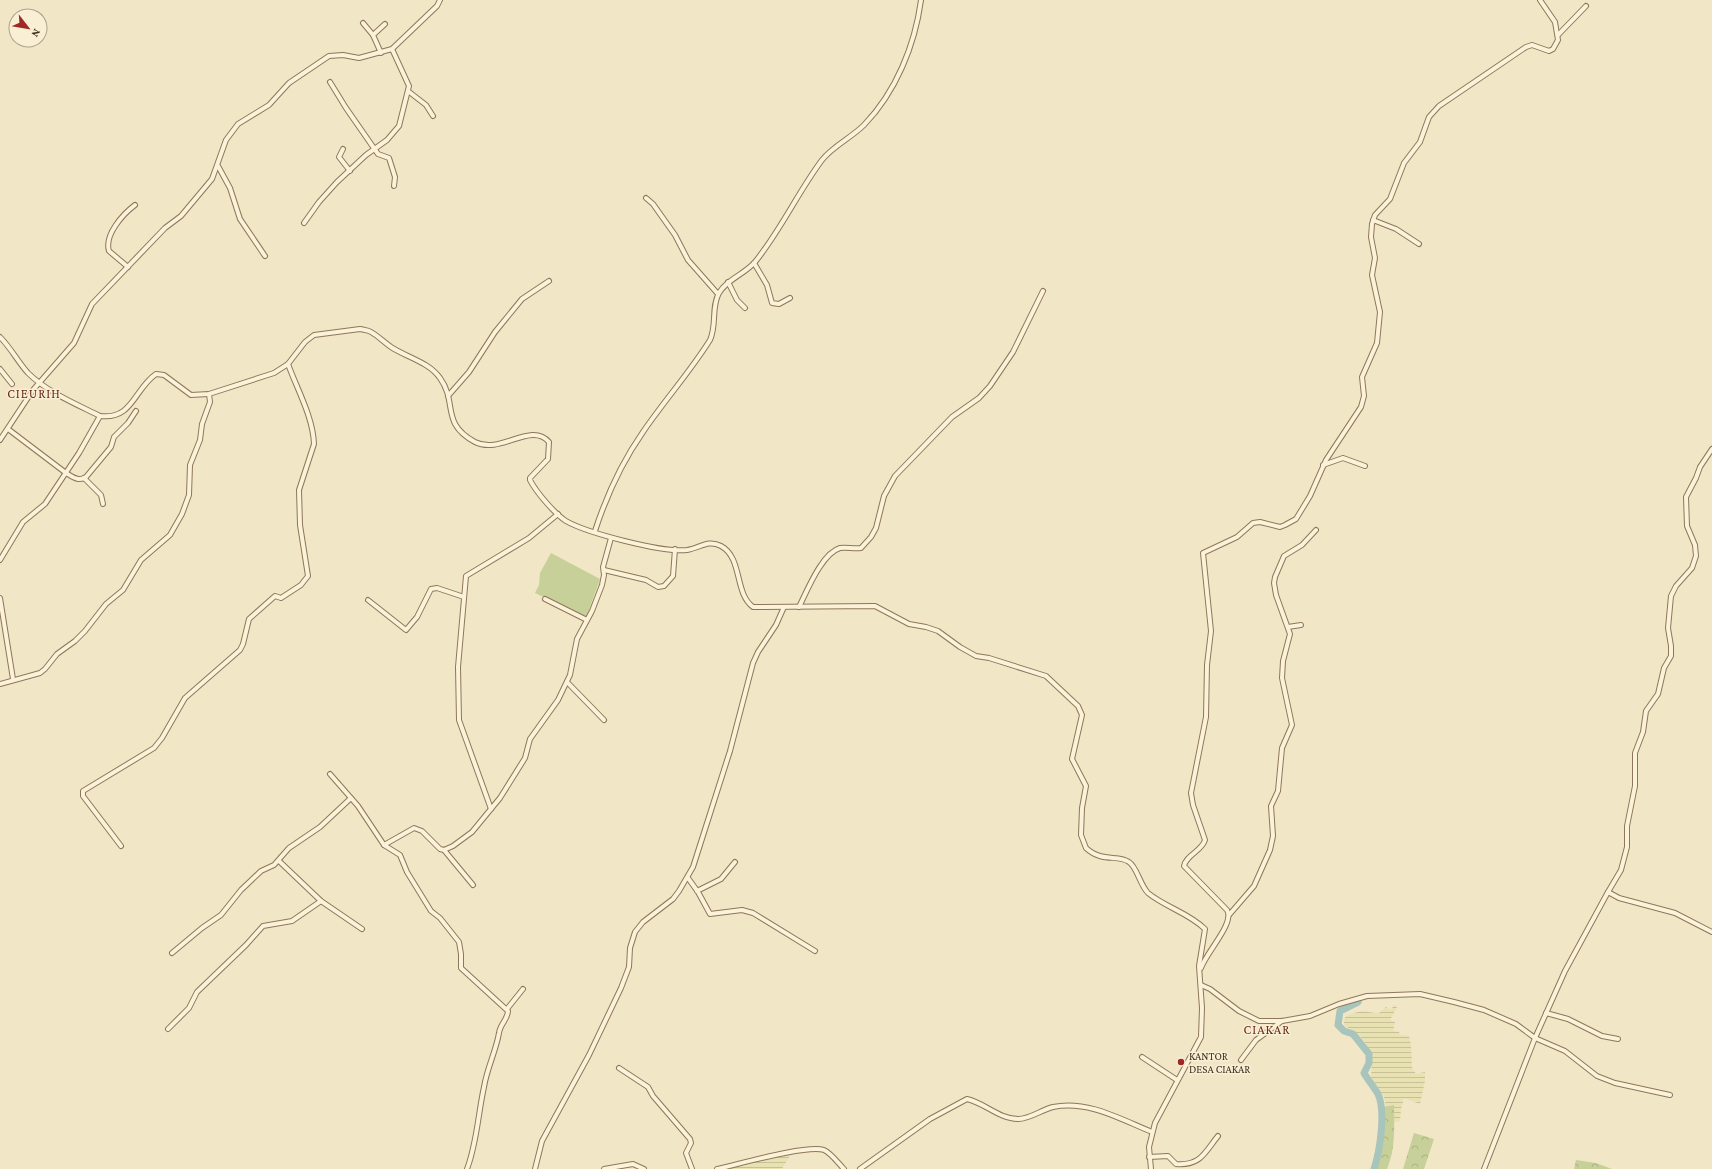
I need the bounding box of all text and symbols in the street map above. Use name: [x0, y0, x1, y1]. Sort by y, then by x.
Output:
north arrow: [8, 8, 48, 48]
text: N: [29, 27, 44, 40]
district label: CIEURIH: [7, 386, 61, 401]
district label: CIAKAR: [1244, 1022, 1290, 1037]
place label: KANTOR DESA CIAKAR: [1189, 1050, 1251, 1075]
marker: KANTOR DESA CIAKAR: [1176, 1057, 1186, 1067]

